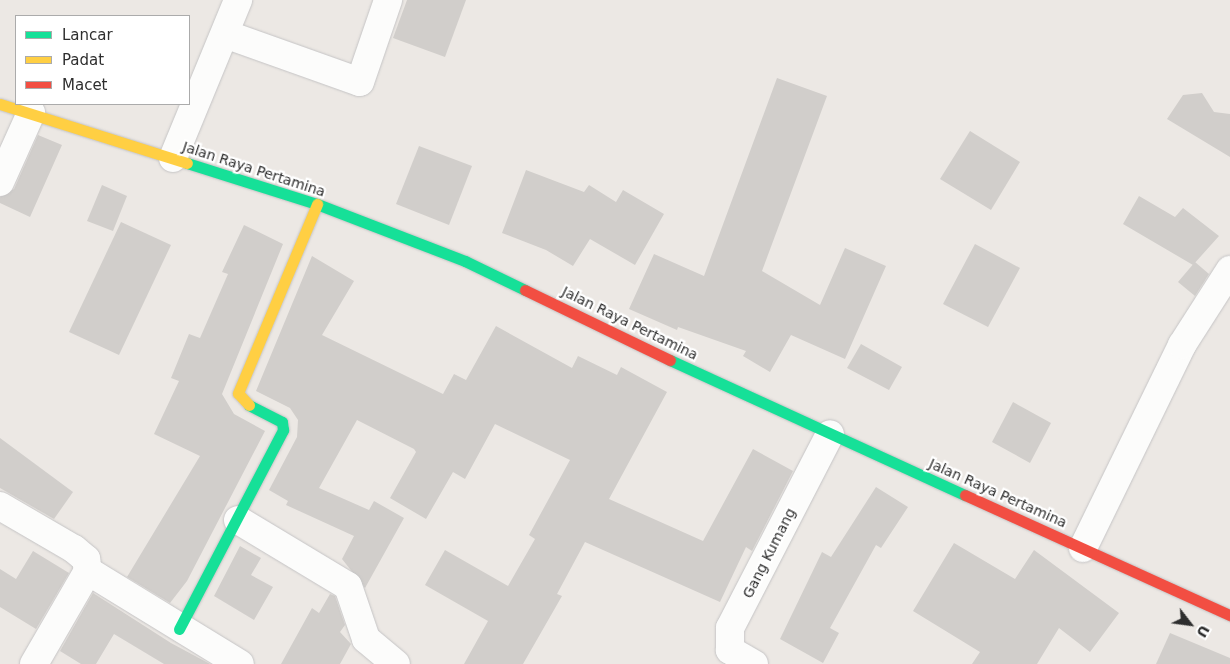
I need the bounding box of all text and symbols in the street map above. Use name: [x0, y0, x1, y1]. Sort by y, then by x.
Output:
legend: [15, 15, 190, 105]
text: Lancar: [62, 26, 113, 44]
text: Padat: [62, 51, 104, 69]
text: Macet: [62, 76, 108, 94]
street label: Jalan Raya Pertamina: [180, 138, 328, 200]
street label: Jalan Raya Pertamina: [559, 283, 701, 363]
street label: Jalan Raya Pertamina: [926, 455, 1070, 531]
street label: Gang Kumang: [739, 505, 799, 601]
north arrow: [1165, 599, 1215, 649]
text: U: [1193, 623, 1213, 640]

